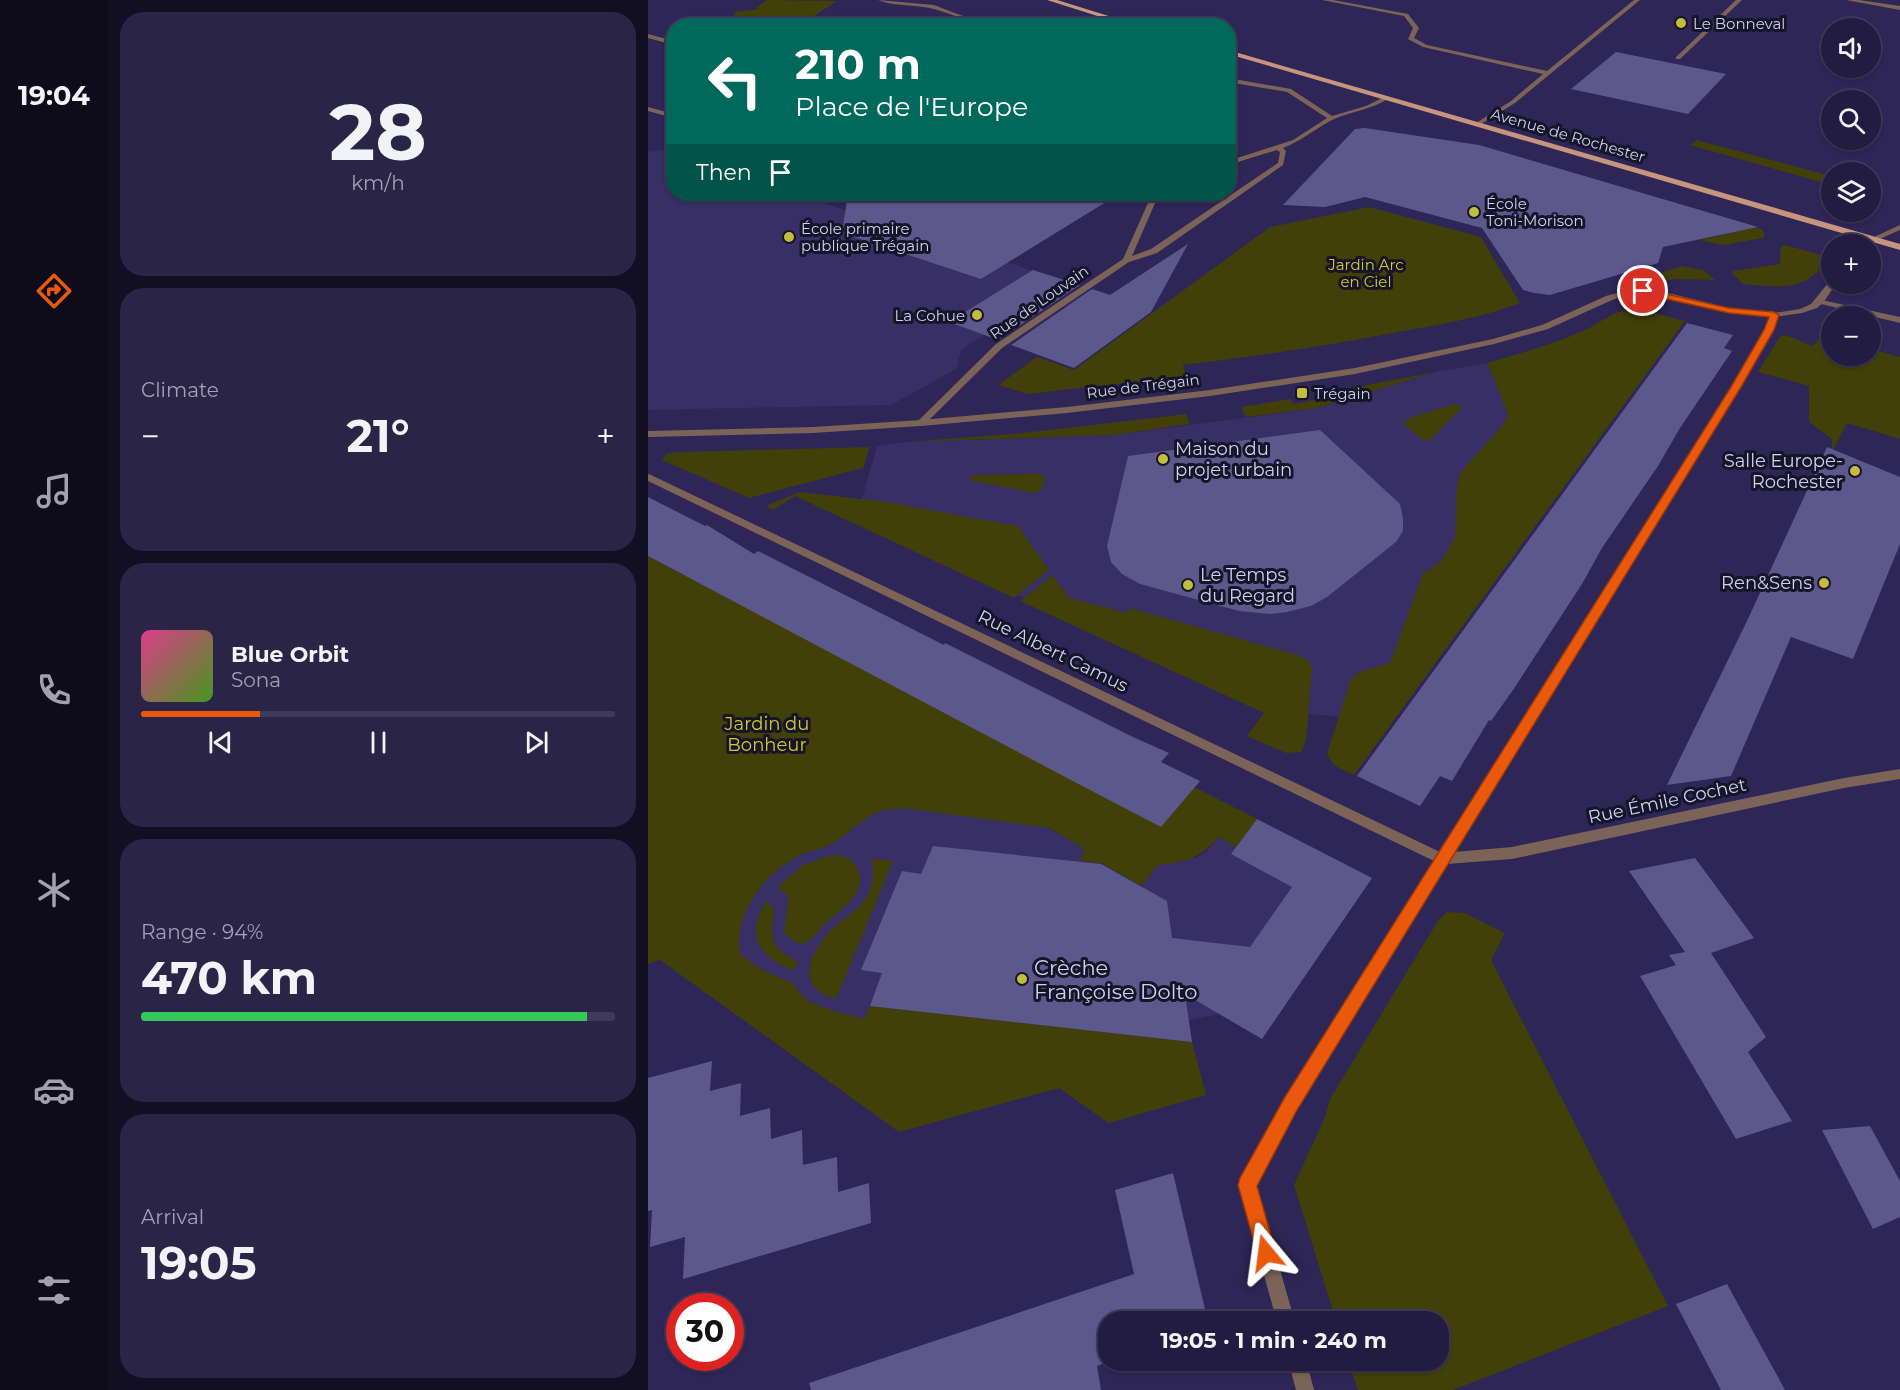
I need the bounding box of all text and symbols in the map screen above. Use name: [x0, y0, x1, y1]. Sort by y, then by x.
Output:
place label: Le Bonneval: [1693, 14, 1785, 33]
marker: Le Bonneval: [1674, 16, 1688, 30]
map controls: [1821, 18, 1881, 366]
button: sound: [1821, 18, 1881, 78]
text: 210 m: [795, 38, 921, 90]
icon: left: [696, 42, 774, 120]
text: 19:04: [18, 79, 90, 112]
text: 28: [329, 84, 427, 180]
text: Place de l'Europe: [795, 90, 1028, 123]
button: search: [1821, 90, 1881, 150]
street label: Avenue de Rochester: [1489, 104, 1647, 166]
icon: arrive: [764, 156, 797, 189]
text: Then: [696, 159, 752, 186]
button: layers: [1821, 162, 1881, 222]
text: km/h: [351, 171, 405, 195]
place label: École Toni-Morison: [1486, 194, 1584, 230]
marker: École Toni-Morison: [1467, 205, 1481, 219]
place label: École primaire publique Trégain: [801, 219, 929, 255]
marker: École primaire publique Trégain: [782, 230, 796, 244]
button: +: [1821, 234, 1881, 294]
park label: Jardin Arc en Ciel: [1327, 255, 1404, 291]
street label: Rue de Louvain: [986, 261, 1092, 343]
pin: [1617, 265, 1668, 316]
icon: directions: [33, 270, 75, 312]
icon: arrive: [1626, 274, 1659, 307]
place label: La Cohue: [894, 306, 965, 325]
button: −: [1821, 306, 1881, 366]
marker: La Cohue: [970, 308, 984, 322]
street label: Rue de Trégain: [1085, 370, 1201, 402]
text: Climate: [141, 378, 219, 402]
place label: Trégain: [1314, 384, 1371, 403]
marker: Trégain: [1295, 386, 1309, 400]
text: 21°: [346, 408, 410, 463]
text: −: [141, 416, 160, 456]
text: +: [596, 416, 615, 456]
place label: Maison du projet urbain: [1175, 438, 1292, 481]
place label: Salle Europe- Rochester: [1724, 450, 1843, 493]
marker: Maison du projet urbain: [1156, 452, 1170, 466]
marker: Salle Europe- Rochester: [1848, 464, 1862, 478]
icon: music: [33, 470, 75, 512]
place label: Le Temps du Regard: [1200, 564, 1295, 607]
place label: Ren&Sens: [1721, 572, 1812, 594]
marker: Ren&Sens: [1817, 576, 1831, 590]
marker: Le Temps du Regard: [1181, 578, 1195, 592]
street label: Rue Albert Camus: [974, 605, 1132, 697]
text: Blue Orbit: [231, 641, 349, 668]
text: Sona: [231, 668, 281, 692]
icon: phone: [33, 669, 75, 711]
park label: Jardin du Bonheur: [724, 713, 809, 756]
icon: previous: [204, 726, 237, 759]
icon: pause: [362, 726, 395, 759]
icon: next: [520, 726, 553, 759]
street label: Rue Émile Cochet: [1586, 773, 1748, 829]
icon: climate: [33, 869, 75, 911]
text: Range · 94%: [141, 920, 263, 944]
text: 470 km: [141, 950, 317, 1005]
place label: Crèche Françoise Dolto: [1034, 955, 1197, 1004]
marker: Crèche Françoise Dolto: [1015, 972, 1029, 986]
icon: car: [33, 1069, 75, 1111]
text: Arrival: [141, 1205, 204, 1229]
position arrow: [1234, 1221, 1298, 1285]
text: 19:05: [141, 1235, 256, 1290]
icon: filters: [33, 1269, 75, 1311]
speed limit sign: 30: [666, 1293, 744, 1371]
text: 19:05 · 1 min · 240 m: [1160, 1327, 1387, 1354]

